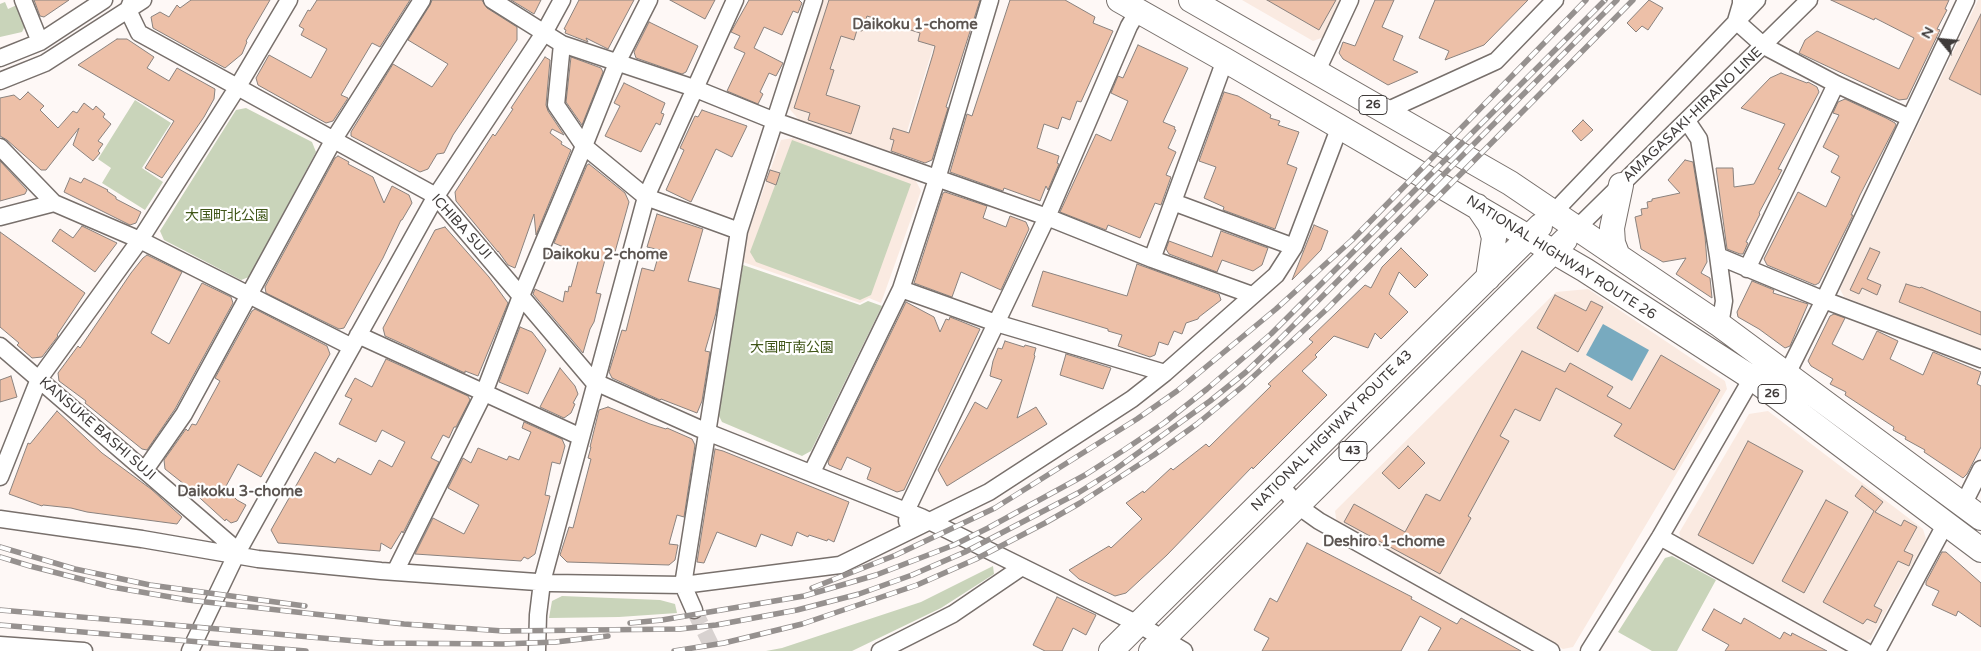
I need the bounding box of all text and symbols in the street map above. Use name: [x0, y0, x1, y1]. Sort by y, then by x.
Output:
north arrow: [1916, 15, 1966, 65]
district label: Daikoku 1-chome: [852, 16, 978, 34]
text: N: [1917, 24, 1937, 42]
street label: AMAGASAKI-HIRANO LINE: [1620, 44, 1766, 186]
road number: 26: [1359, 96, 1387, 114]
street label: ICHIBA SUJI: [427, 191, 495, 263]
street label: NATIONAL HIGHWAY ROUTE 26: [1463, 192, 1659, 324]
park label: 大国町北公園: [185, 208, 269, 224]
district label: Daikoku 2-chome: [542, 246, 668, 264]
park label: 大国町南公園: [750, 340, 834, 356]
street label: NATIONAL HIGHWAY ROUTE 43: [1248, 347, 1416, 515]
street label: KANSUKE BASHI SUJI: [35, 374, 159, 484]
road number: 26: [1758, 384, 1786, 404]
road number: 43: [1339, 442, 1367, 461]
district label: Daikoku 3-chome: [177, 483, 303, 501]
district label: Deshiro 1-chome: [1323, 533, 1445, 551]

